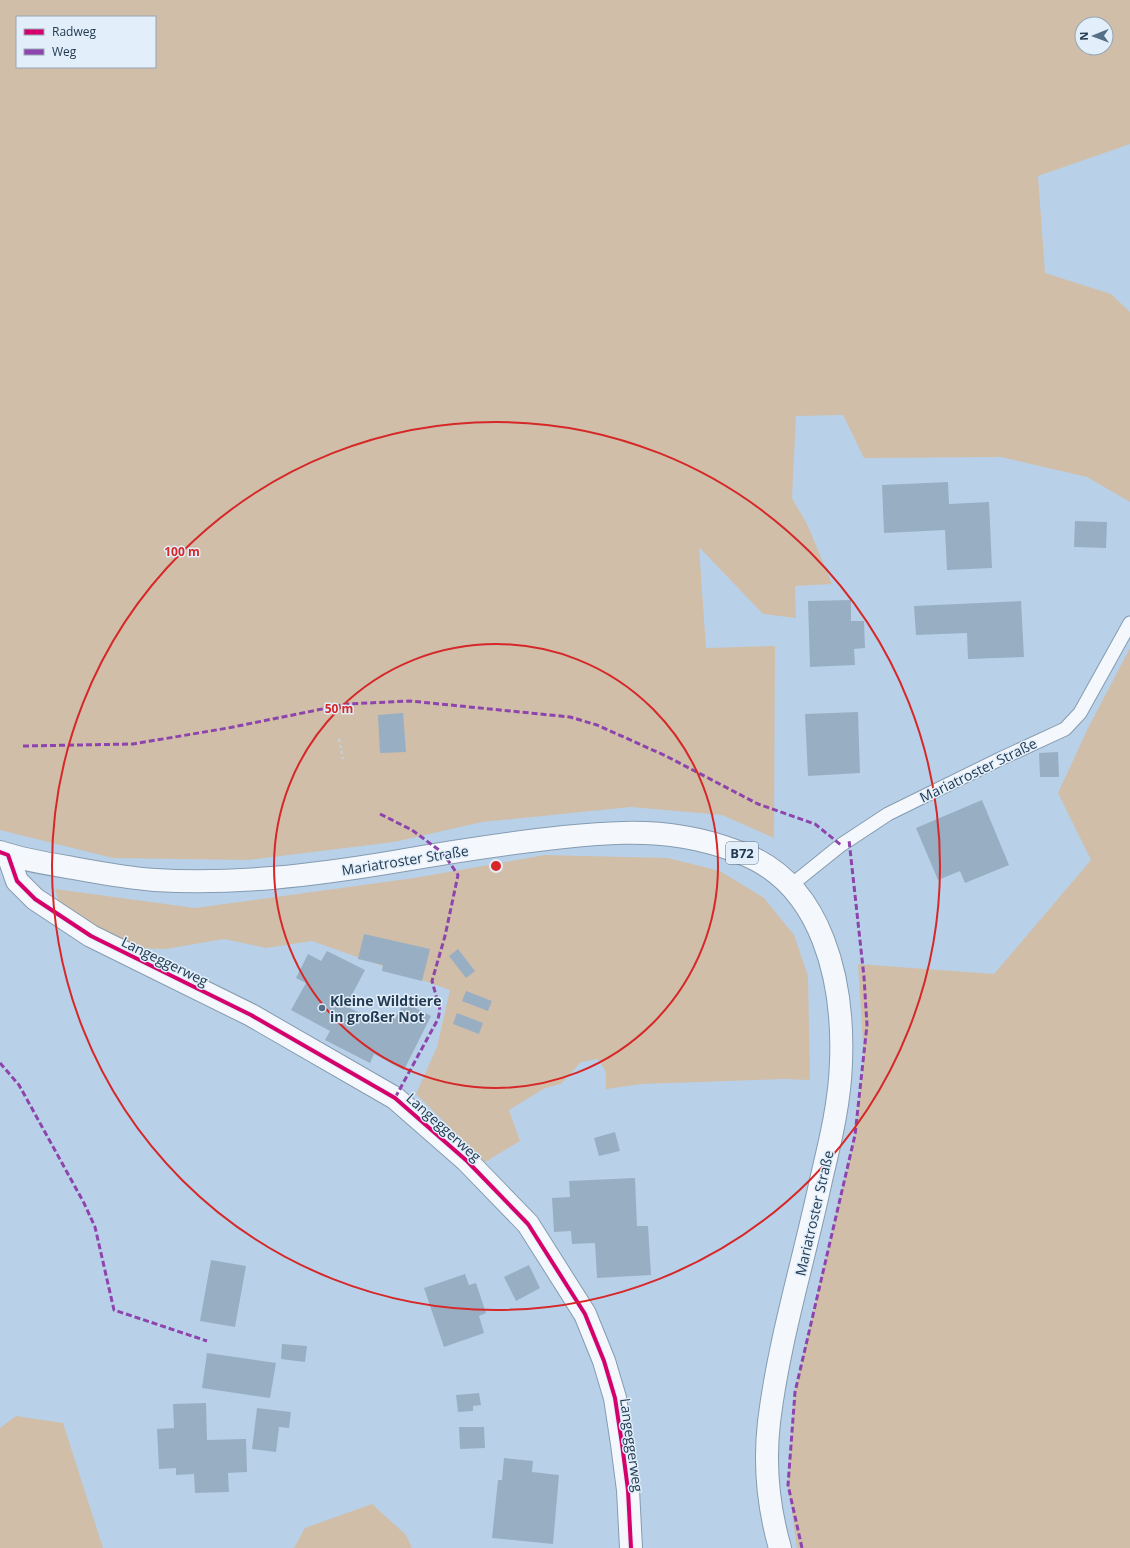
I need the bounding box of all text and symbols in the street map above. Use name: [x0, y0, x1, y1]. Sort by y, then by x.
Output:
legend: [16, 16, 156, 68]
north arrow: [1074, 16, 1114, 56]
text: Radweg: [52, 23, 96, 40]
text: N: [1076, 32, 1091, 41]
text: Weg: [52, 43, 77, 60]
text: 100 m: [164, 543, 200, 560]
text: 50 m: [325, 700, 353, 717]
street label: Mariatroster Straße: [916, 733, 1040, 807]
street label: Mariatroster Straße: [340, 841, 470, 879]
road number: B72: [726, 842, 758, 864]
centre of rings: [489, 859, 503, 873]
street label: Langeggerweg: [118, 932, 212, 990]
place label: Kleine Wildtiere in großer Not: [330, 991, 441, 1026]
marker: Kleine Wildtiere in großer Not: [317, 1003, 327, 1013]
street label: Langeggerweg: [403, 1088, 486, 1166]
street label: Mariatroster Straße: [790, 1148, 838, 1278]
street label: Langeggerweg: [616, 1397, 648, 1493]

